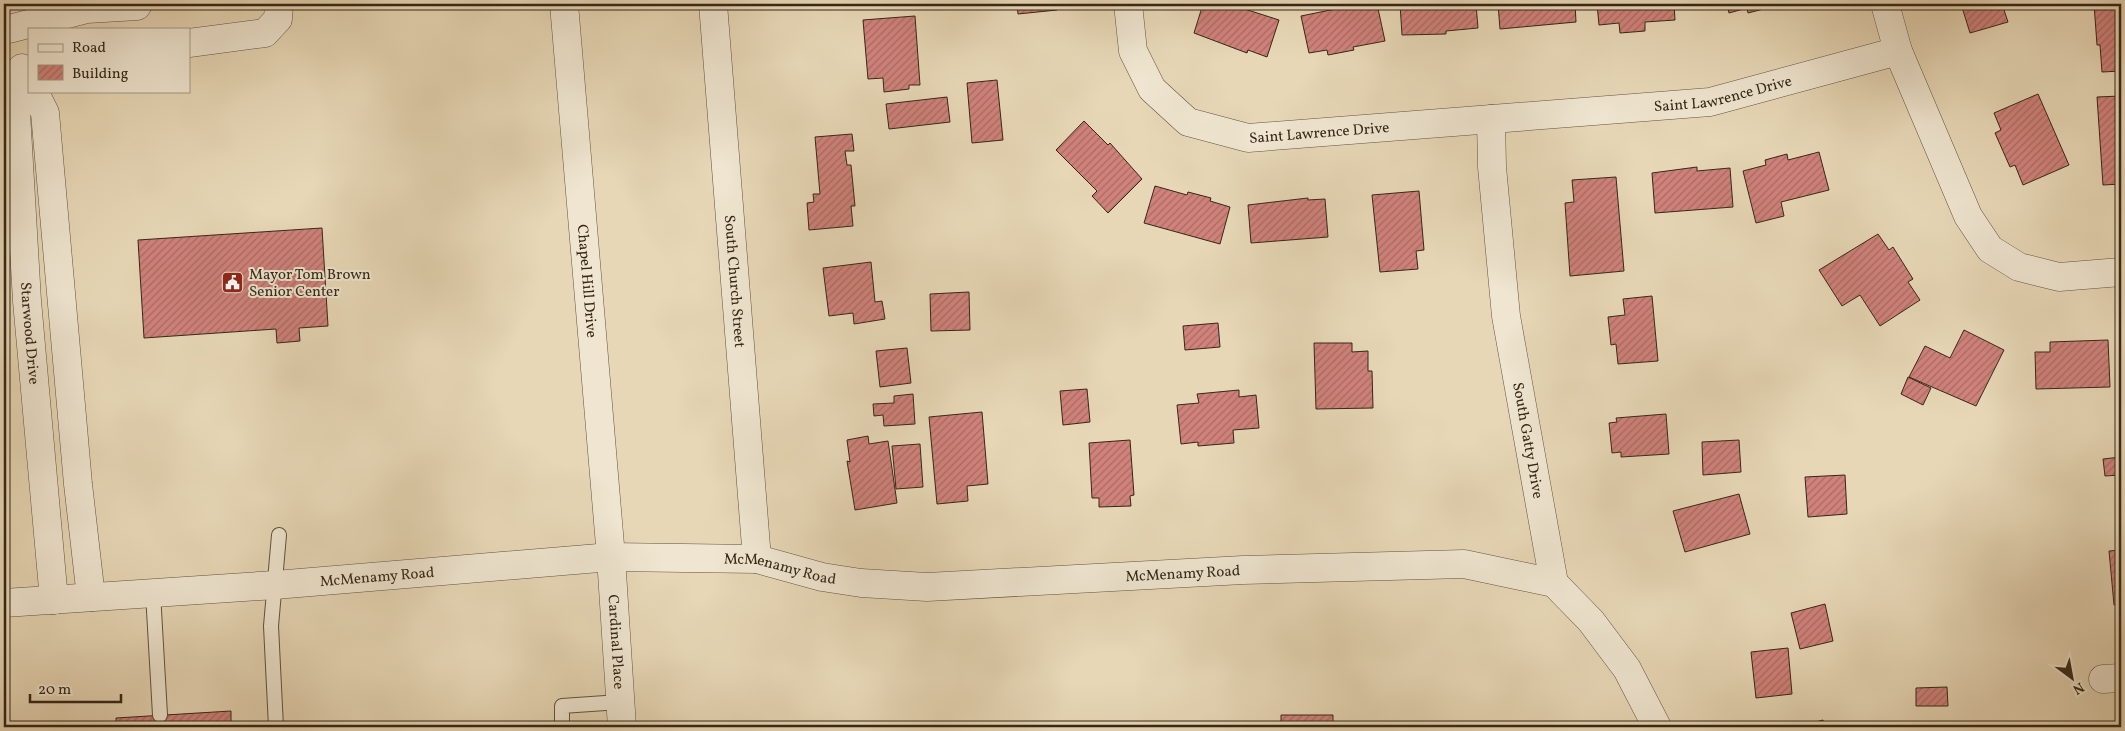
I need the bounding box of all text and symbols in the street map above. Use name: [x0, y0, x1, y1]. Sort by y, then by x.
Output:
legend: [28, 28, 190, 92]
text: Road: [72, 38, 106, 59]
text: Building: [72, 64, 129, 85]
street label: Saint Lawrence Drive: [1653, 71, 1794, 118]
street label: Saint Lawrence Drive: [1248, 118, 1390, 150]
street label: South Church Street: [718, 214, 749, 348]
street label: Chapel Hill Drive: [571, 223, 601, 339]
place label: Mayor Tom Brown Senior Center: [249, 265, 371, 303]
public building icon: Mayor Tom Brown Senior Center: [221, 271, 245, 295]
street label: Starwood Drive: [14, 281, 43, 385]
street label: South Gatty Drive: [1506, 381, 1548, 501]
street label: McMenamy Road: [724, 550, 837, 591]
street label: McMenamy Road: [1125, 561, 1241, 588]
street label: McMenamy Road: [319, 563, 435, 593]
street label: Cardinal Place: [601, 594, 629, 690]
north arrow: [2048, 654, 2098, 704]
scale bar: [30, 671, 121, 703]
text: N: [2069, 677, 2087, 699]
text: 20 m: [38, 680, 71, 701]

